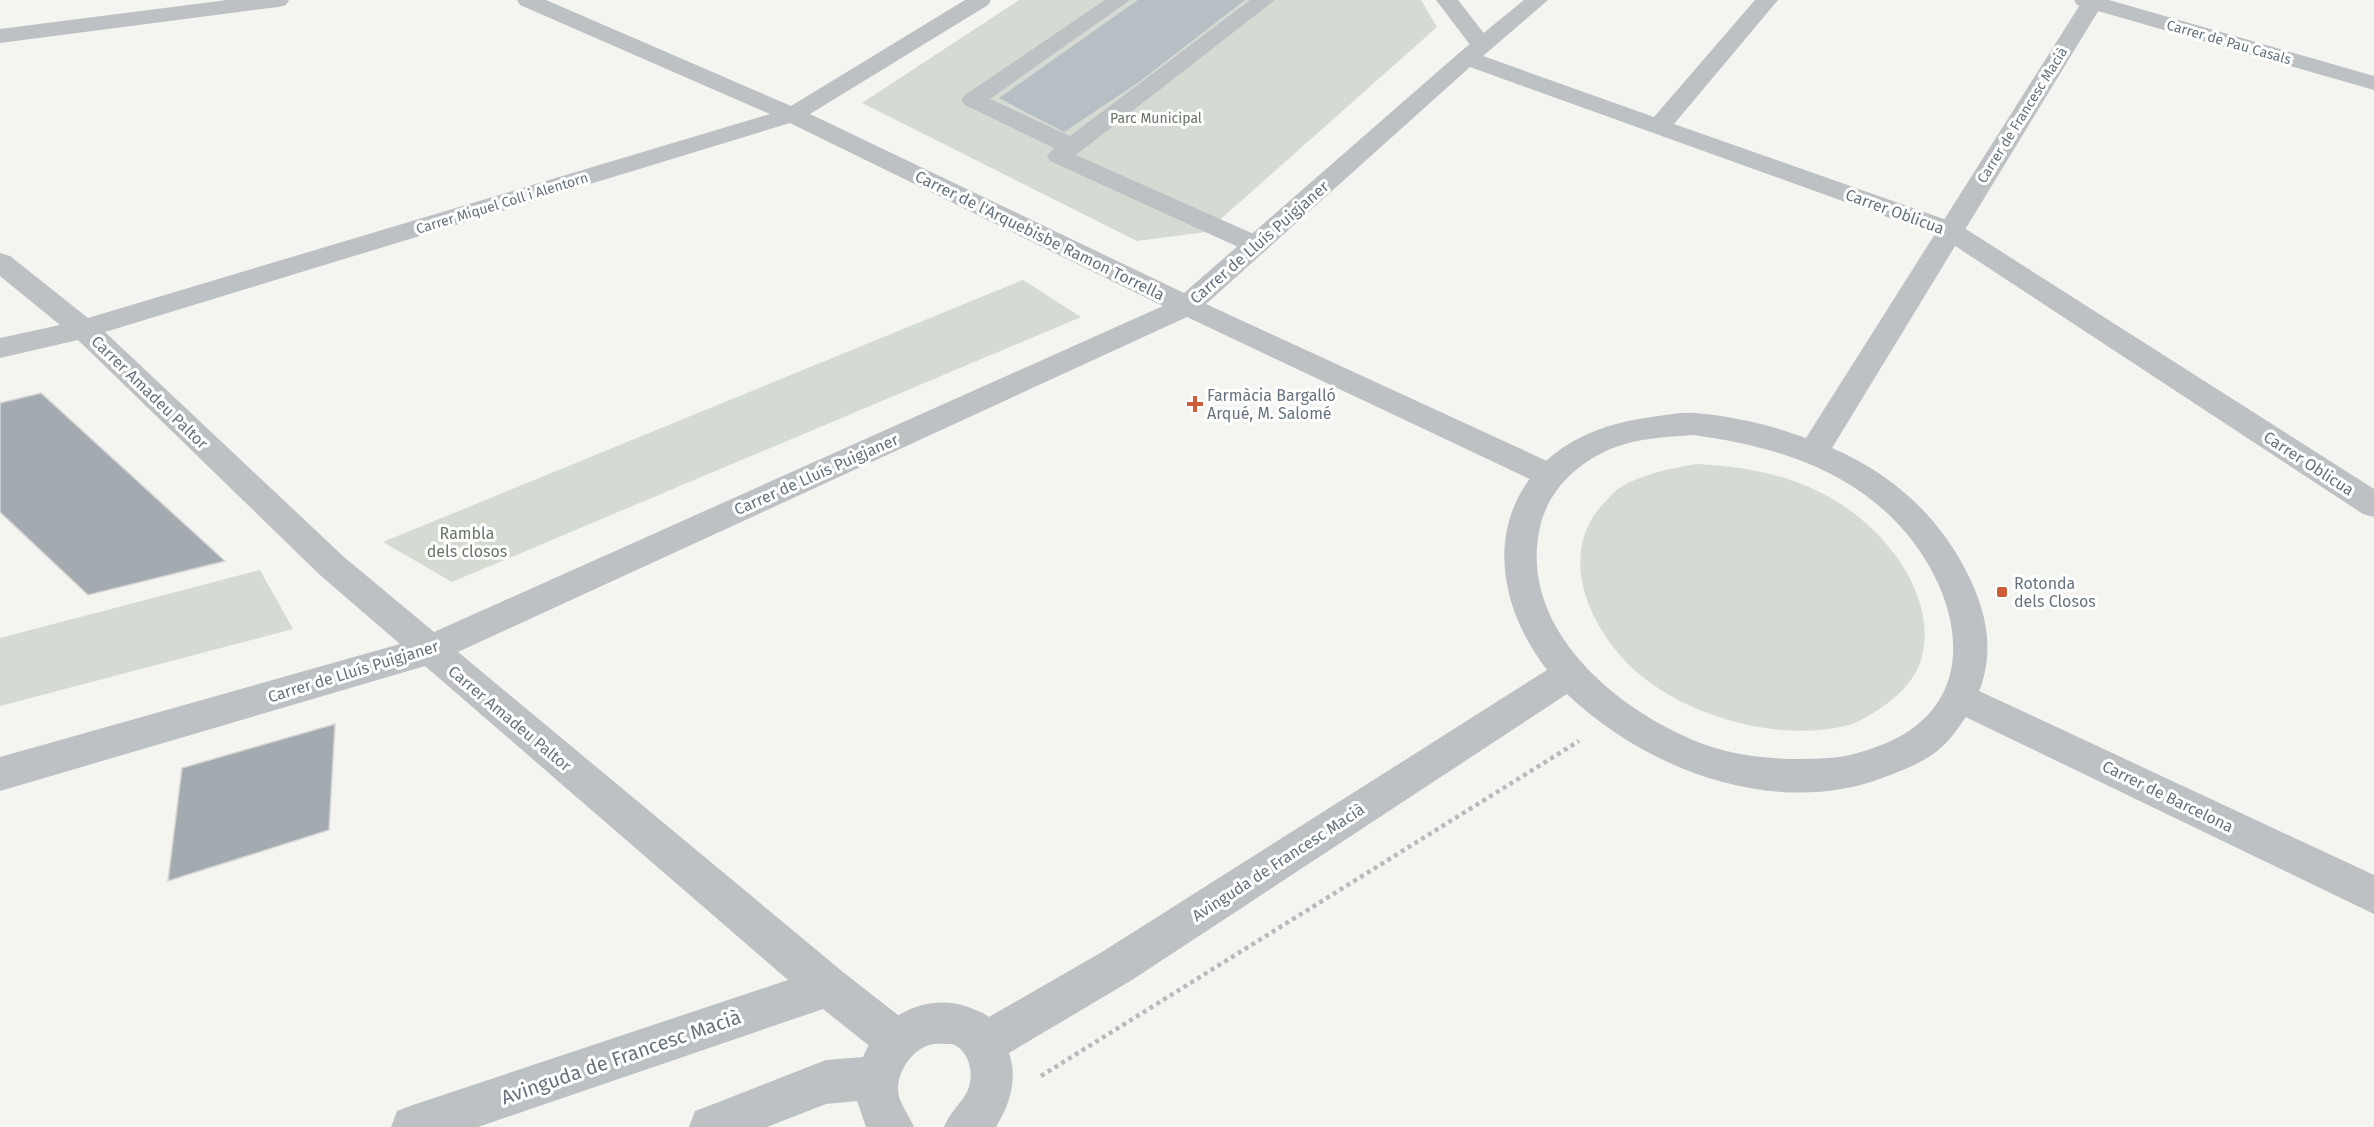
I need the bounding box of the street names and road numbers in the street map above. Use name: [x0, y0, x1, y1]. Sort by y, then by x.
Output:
street label: Carrer de Pau Casals: [2165, 17, 2294, 69]
street label: Carrer de Francesc Macià: [1974, 44, 2071, 186]
street label: Carrer de l'Arquebisbe Ramon Torrella: [912, 167, 1168, 304]
street label: Carrer Miquel Coll i Alentorn: [414, 169, 590, 238]
street label: Carrer de Lluís Puigjaner: [1186, 176, 1333, 308]
street label: Carrer Oblicua: [1843, 185, 1947, 238]
street label: Carrer Amadeu Paltor: [87, 332, 212, 453]
street label: Carrer Oblicua: [2260, 427, 2357, 500]
street label: Carrer de Lluís Puigjaner: [731, 429, 902, 519]
street label: Carrer de Lluís Puigjaner: [265, 636, 442, 707]
street label: Carrer Amadeu Paltor: [444, 661, 576, 776]
street label: Carrer de Barcelona: [2099, 757, 2236, 836]
street label: Avinguda de Francesc Macià: [1188, 799, 1368, 925]
street label: Avinguda de Francesc Macià: [498, 1005, 744, 1109]

